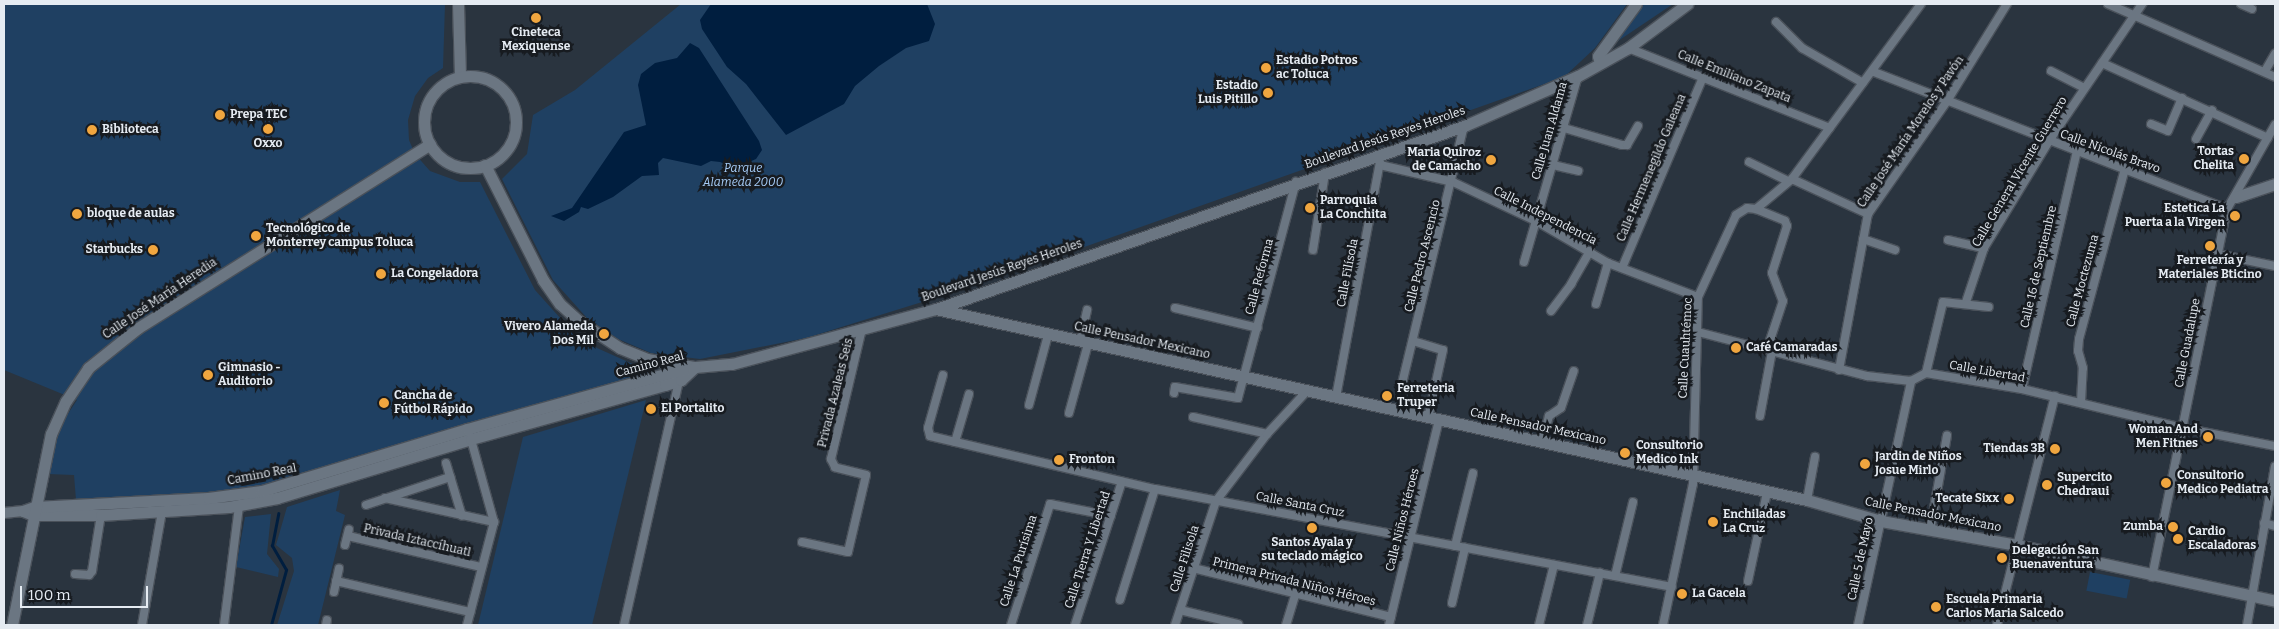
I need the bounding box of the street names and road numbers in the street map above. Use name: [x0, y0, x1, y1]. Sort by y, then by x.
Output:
street label: Calle Emiliano Zapata: [1675, 48, 1793, 106]
street label: Calle José María Morelos y Pavón: [1855, 53, 1967, 211]
street label: Calle Juan Aldama: [1529, 80, 1571, 182]
street label: Calle Hermenegildo Galeana: [1614, 92, 1690, 244]
street label: Calle General Vicente Guerrero: [1969, 94, 2071, 250]
street label: Boulevard Jesús Reyes Heroles: [1303, 104, 1467, 172]
street label: Calle Nicolás Bravo: [2058, 127, 2162, 177]
street label: Calle Independencia: [1491, 184, 1599, 248]
street label: Calle Pedro Ascencio: [1402, 198, 1444, 314]
street label: Calle 16 de Septiembre: [2018, 204, 2060, 330]
street label: Calle Moctezuma: [2064, 233, 2102, 329]
street label: Boulevard Jesús Reyes Heroles: [920, 237, 1084, 305]
street label: Calle Reforma: [1243, 237, 1277, 317]
street label: Calle Filísola: [1334, 237, 1362, 309]
street label: Calle José María Heredia: [100, 255, 220, 343]
street label: Calle Cuauhtémoc: [1676, 297, 1696, 399]
street label: Calle Guadalupe: [2172, 297, 2204, 389]
street label: Calle Pensador Mexicano: [1073, 320, 1211, 362]
street label: Privada Azaleas Seis: [815, 337, 857, 449]
street label: Camino Real: [614, 349, 686, 381]
street label: Calle Libertad: [1948, 358, 2026, 386]
street label: Calle Pensador Mexicano: [1469, 406, 1607, 448]
street label: Camino Real: [226, 461, 298, 489]
street label: Calle Niños Héroes: [1383, 467, 1423, 573]
street label: Calle Tierra Y Libertad: [1062, 489, 1114, 611]
street label: Calle Santa Cruz: [1254, 489, 1346, 521]
street label: Calle Pensador Mexicano: [1864, 495, 2002, 535]
street label: Calle La Purísima: [997, 513, 1041, 609]
street label: Calle 5 de Mayo: [1845, 516, 1877, 602]
street label: Privada Iztaccíhuatl: [362, 522, 472, 560]
street label: Calle Filisola: [1167, 524, 1203, 594]
street label: Primera Privada Niños Héroes: [1211, 555, 1377, 609]

